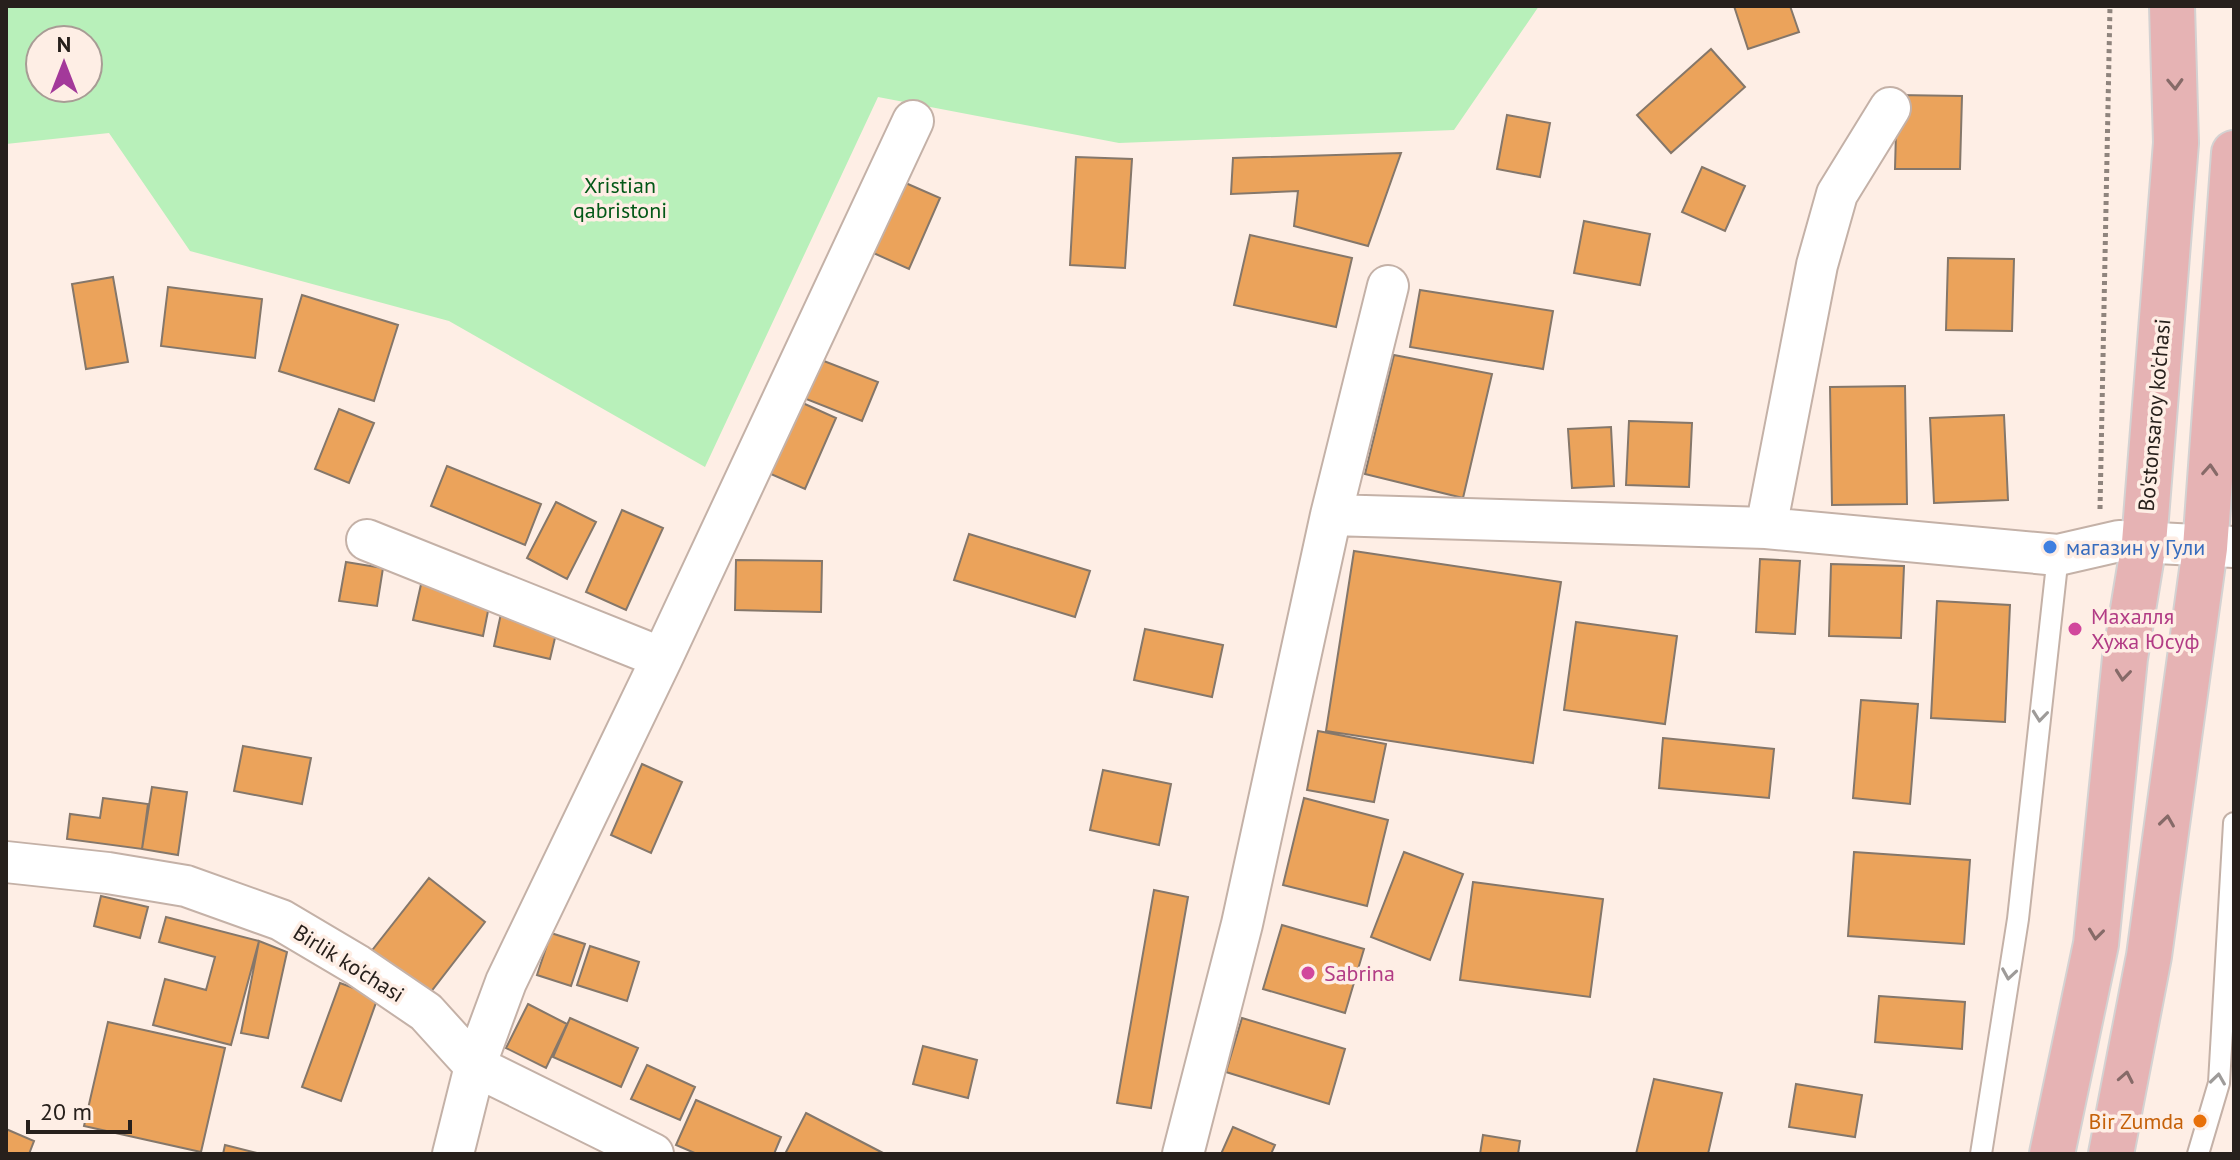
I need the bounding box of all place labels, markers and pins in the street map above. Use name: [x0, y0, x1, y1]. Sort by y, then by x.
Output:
place label: магазин у Гули: [2066, 533, 2205, 561]
marker: магазин у Гули: [2041, 538, 2059, 556]
place label: Махалля Хужа Юсуф: [2091, 602, 2199, 655]
marker: Махалля Хужа Юсуф: [2066, 620, 2084, 638]
place label: Sabrina: [1324, 959, 1395, 987]
marker: Sabrina: [1299, 964, 1317, 982]
place label: Bir Zumda: [2088, 1107, 2184, 1135]
marker: Bir Zumda: [2191, 1112, 2209, 1130]

